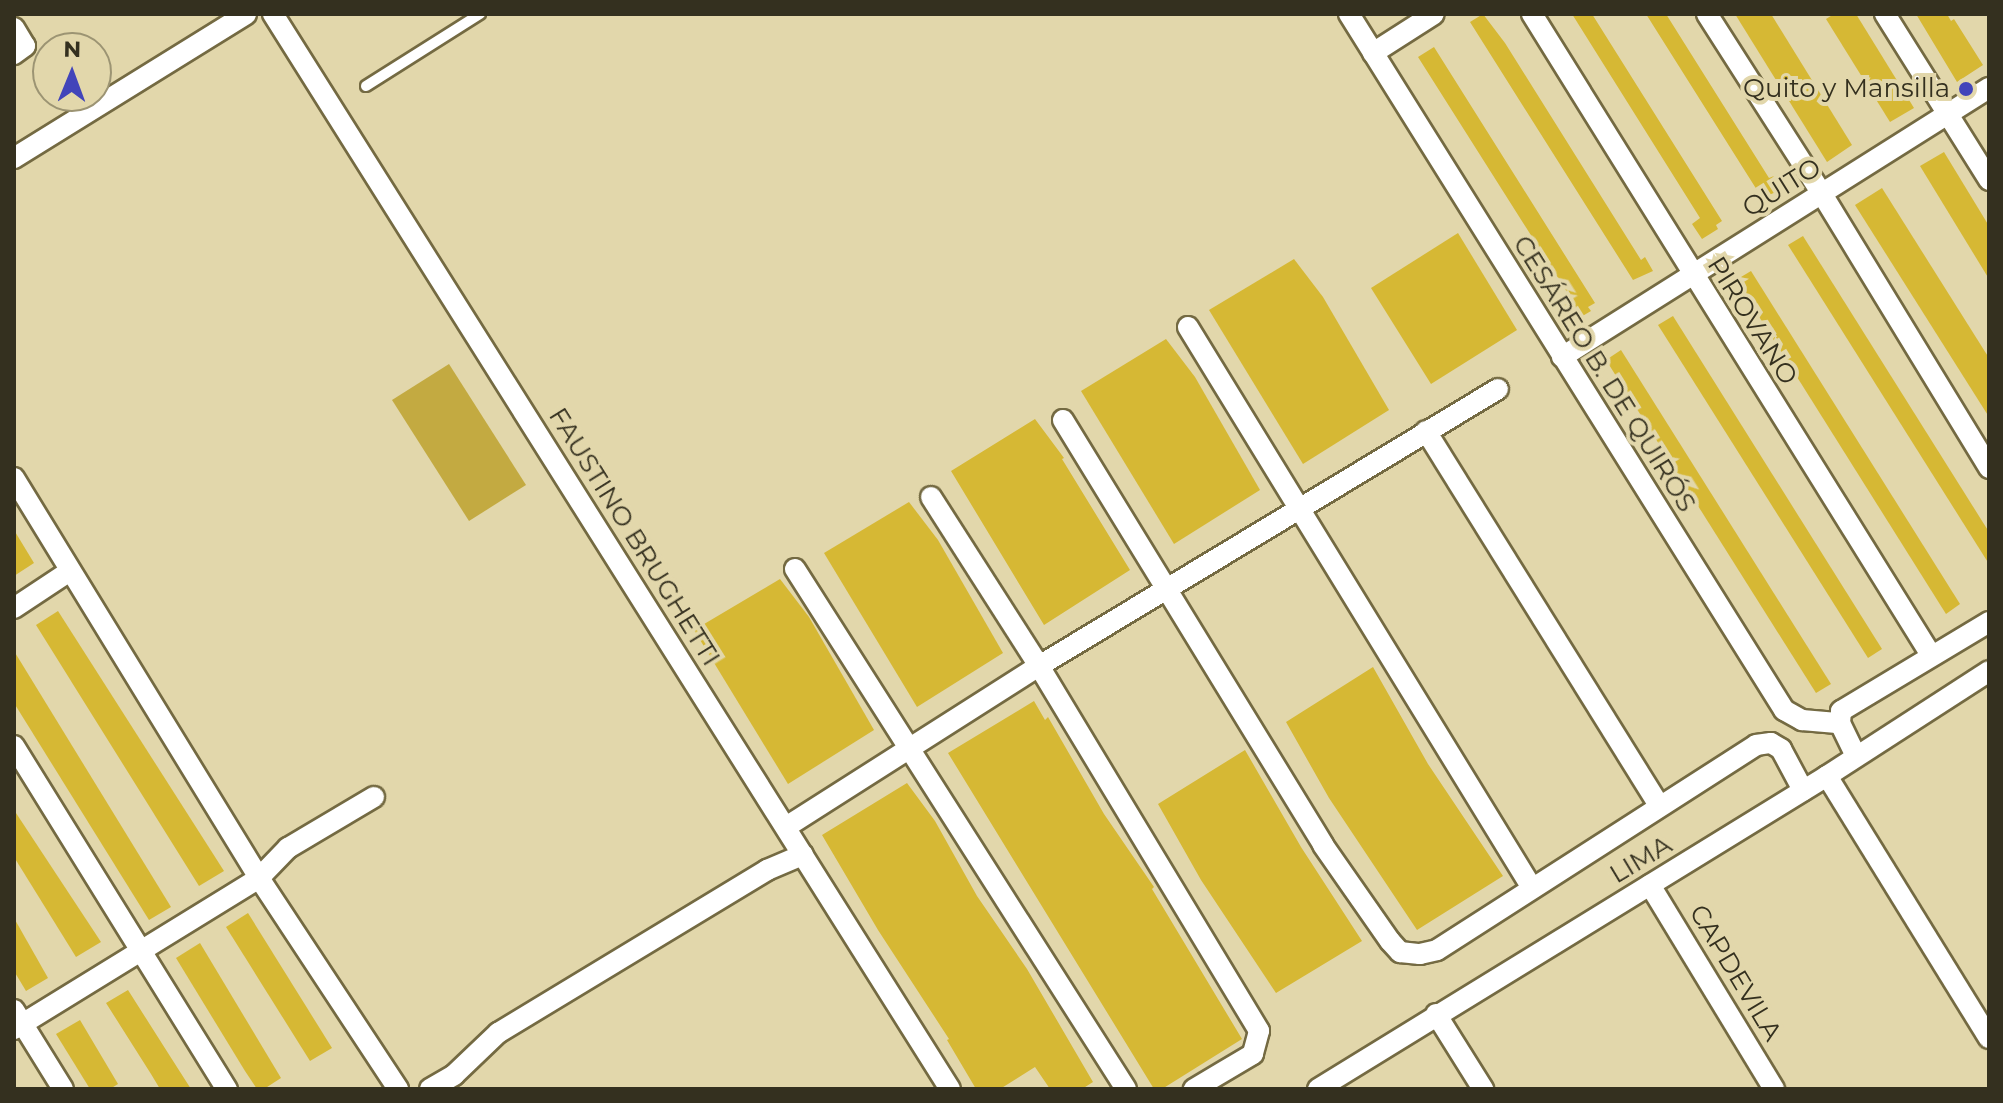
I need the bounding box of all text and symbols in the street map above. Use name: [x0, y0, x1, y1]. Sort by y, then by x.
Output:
north arrow: [32, 32, 112, 112]
text: N: [63, 36, 82, 63]
place label: Quito y Mansilla: [1743, 73, 1950, 105]
marker: Quito y Mansilla: [1957, 80, 1975, 98]
street label: QUITO: [1737, 152, 1827, 224]
street label: CESÁREO B. DE QUIRÓS: [1506, 230, 1702, 518]
street label: PIROVANO: [1700, 251, 1804, 391]
street label: FAUSTINO BRUGHETTI: [542, 402, 726, 672]
street label: LIMA: [1604, 829, 1678, 891]
street label: CAPDEVILA: [1682, 899, 1788, 1047]

